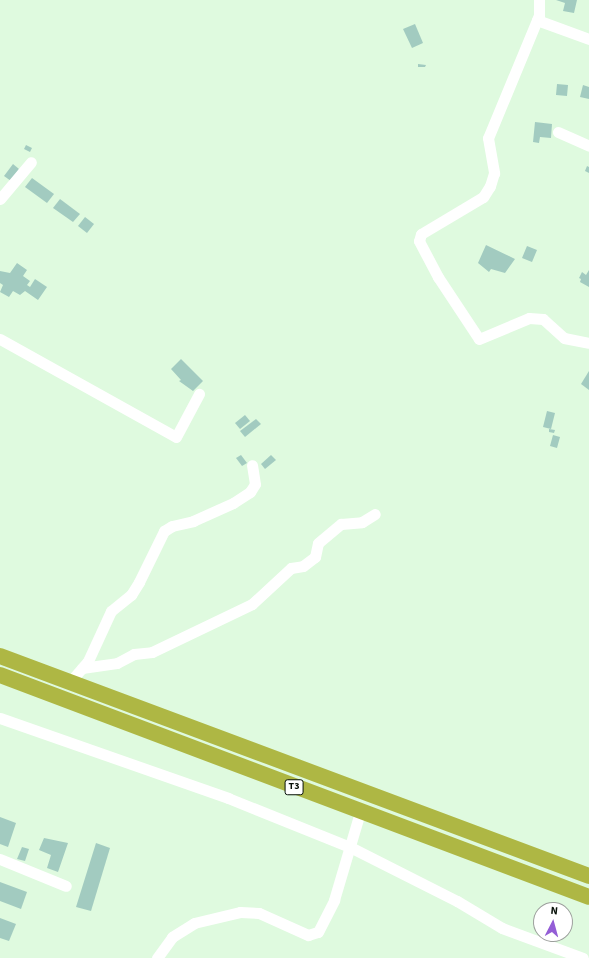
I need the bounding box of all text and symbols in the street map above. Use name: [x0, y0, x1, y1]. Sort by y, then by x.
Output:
road number: T3: [284, 779, 304, 795]
north arrow: [533, 902, 573, 942]
text: N: [550, 903, 559, 918]

